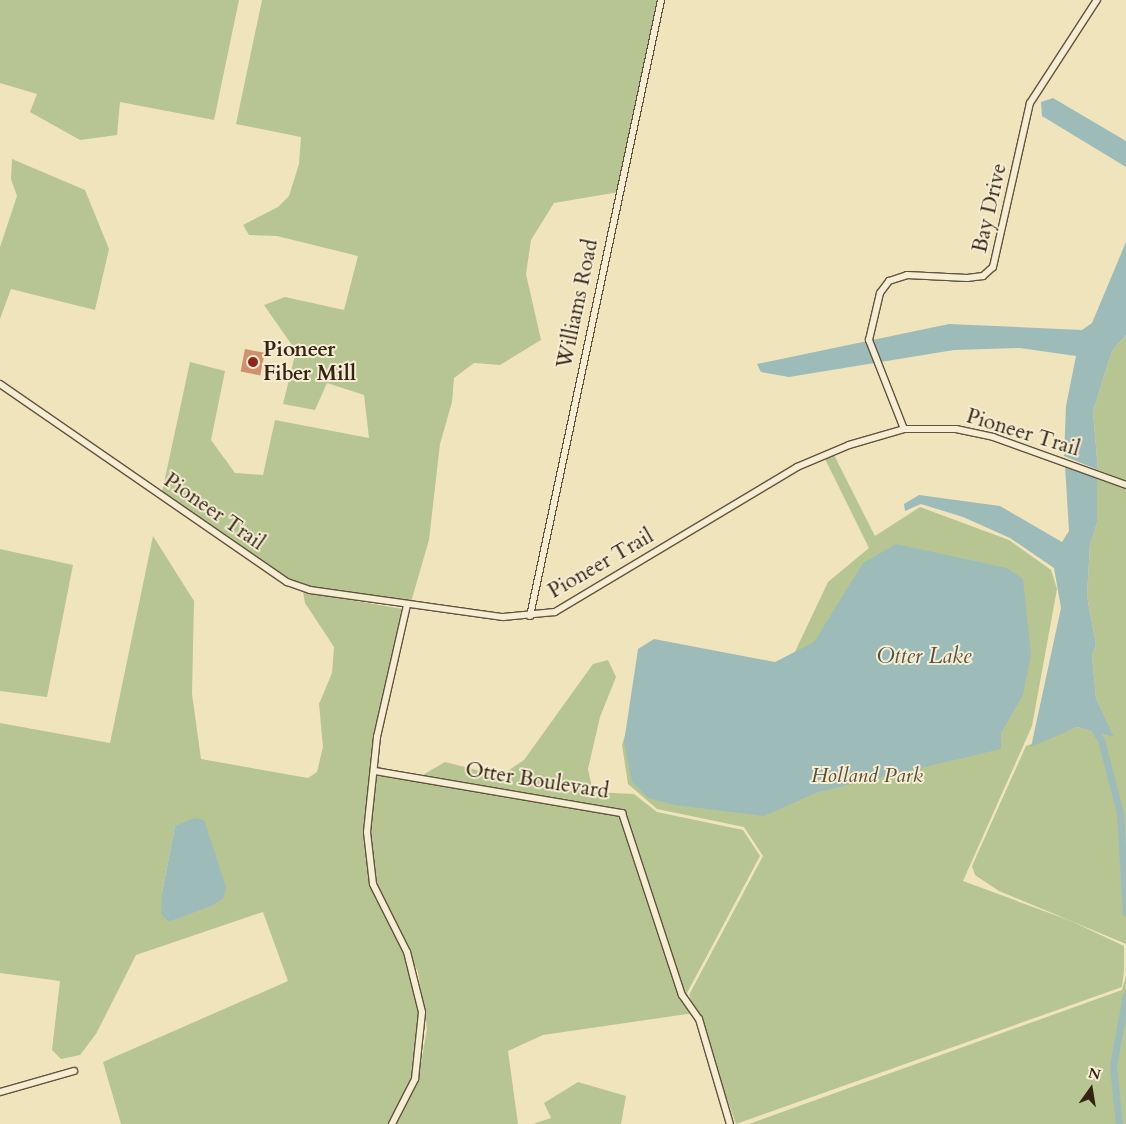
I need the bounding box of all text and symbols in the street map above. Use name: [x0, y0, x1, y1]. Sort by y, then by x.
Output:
street label: Bay Drive: [968, 161, 1012, 255]
street label: Williams Road: [552, 237, 604, 371]
place label: Pioneer Fiber Mill: [263, 337, 356, 387]
marker: Pioneer Fiber Mill: [247, 356, 259, 368]
street label: Pioneer Trail: [963, 404, 1083, 462]
street label: Pioneer Trail: [159, 468, 269, 556]
street label: Pioneer Trail: [544, 524, 658, 604]
water label: Otter Lake: [877, 644, 971, 670]
street label: Otter Boulevard: [464, 757, 610, 805]
park label: Holland Park: [811, 763, 923, 789]
text: N: [1086, 1063, 1103, 1085]
north arrow: [1066, 1064, 1116, 1114]

